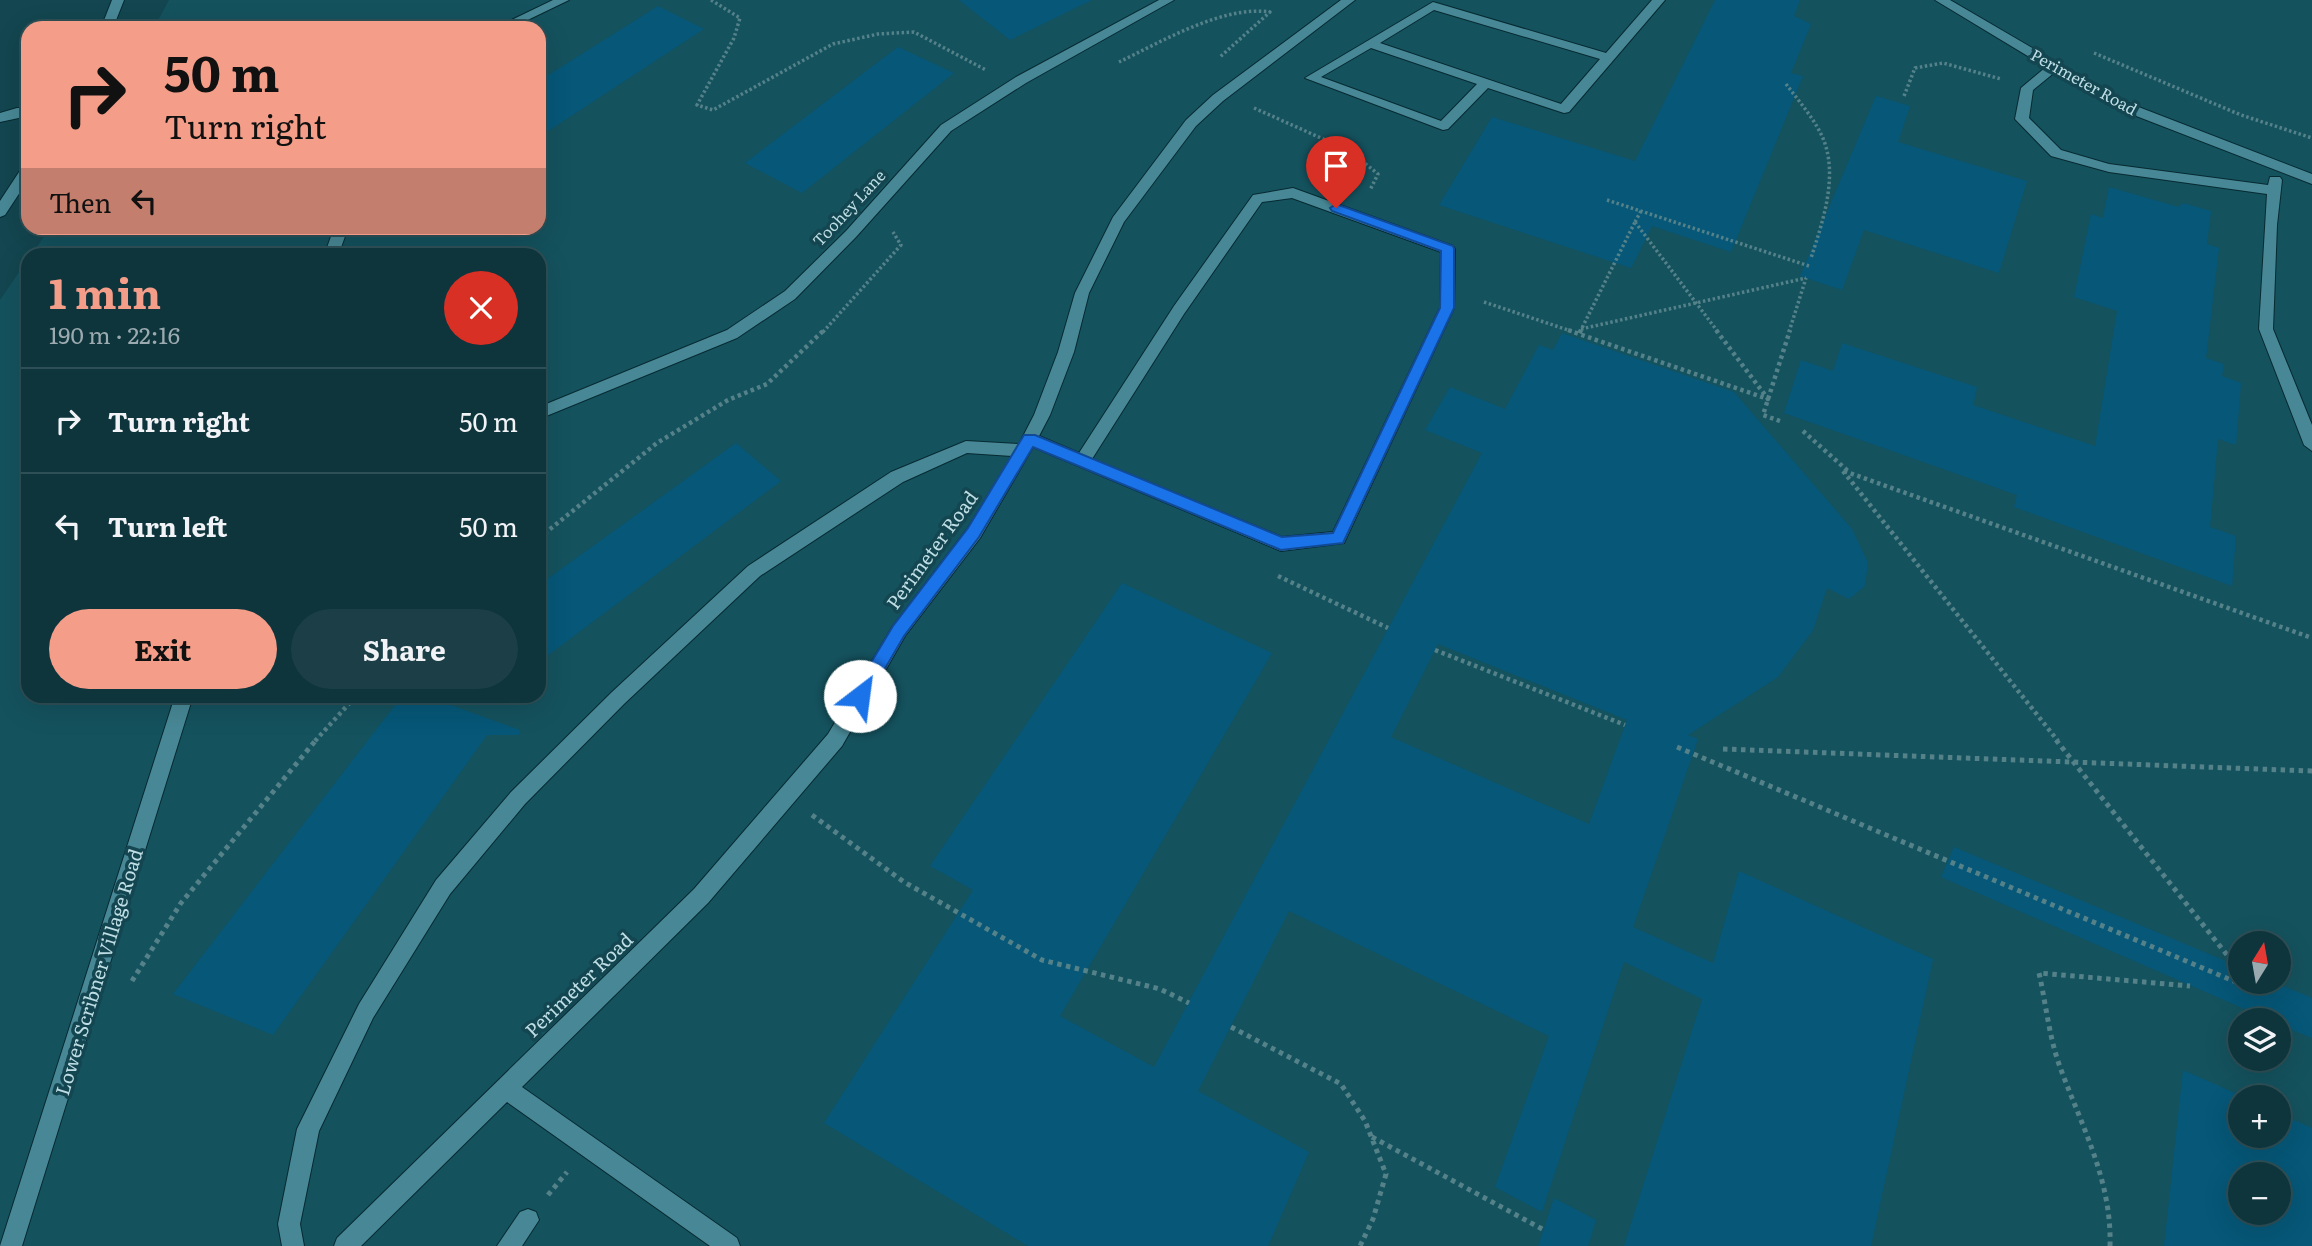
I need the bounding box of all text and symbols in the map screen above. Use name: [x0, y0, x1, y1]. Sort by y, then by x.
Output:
text: 50 m: [164, 34, 280, 107]
street label: Perimeter Road: [2027, 42, 2142, 120]
icon: right: [49, 49, 140, 140]
text: Turn right: [164, 101, 326, 149]
pin: [1306, 136, 1366, 208]
icon: arrive: [1317, 147, 1355, 185]
street label: Toohey Lane: [806, 163, 890, 251]
text: Then: [49, 182, 111, 221]
icon: left: [125, 182, 163, 220]
text: 1 min: [49, 260, 161, 322]
button: close: [444, 271, 518, 345]
text: 190 m · 22:16: [49, 317, 180, 351]
text: Turn right: [108, 401, 250, 440]
text: 50 m: [459, 401, 518, 440]
icon: right: [49, 402, 87, 440]
street label: Perimeter Road: [879, 484, 984, 614]
text: Turn left: [108, 506, 227, 545]
text: 50 m: [459, 506, 518, 545]
icon: left: [49, 507, 87, 545]
button: Exit: [49, 609, 277, 689]
button: Share: [291, 609, 518, 689]
position arrow: [823, 659, 897, 733]
street label: Lower Scribner Village Road: [47, 845, 149, 1099]
street label: Perimeter Road: [518, 925, 639, 1043]
north arrow: [2228, 931, 2291, 994]
map controls: [2228, 931, 2291, 1225]
button: layers: [2228, 1008, 2291, 1071]
button: +: [2228, 1085, 2291, 1148]
button: −: [2228, 1162, 2291, 1225]

